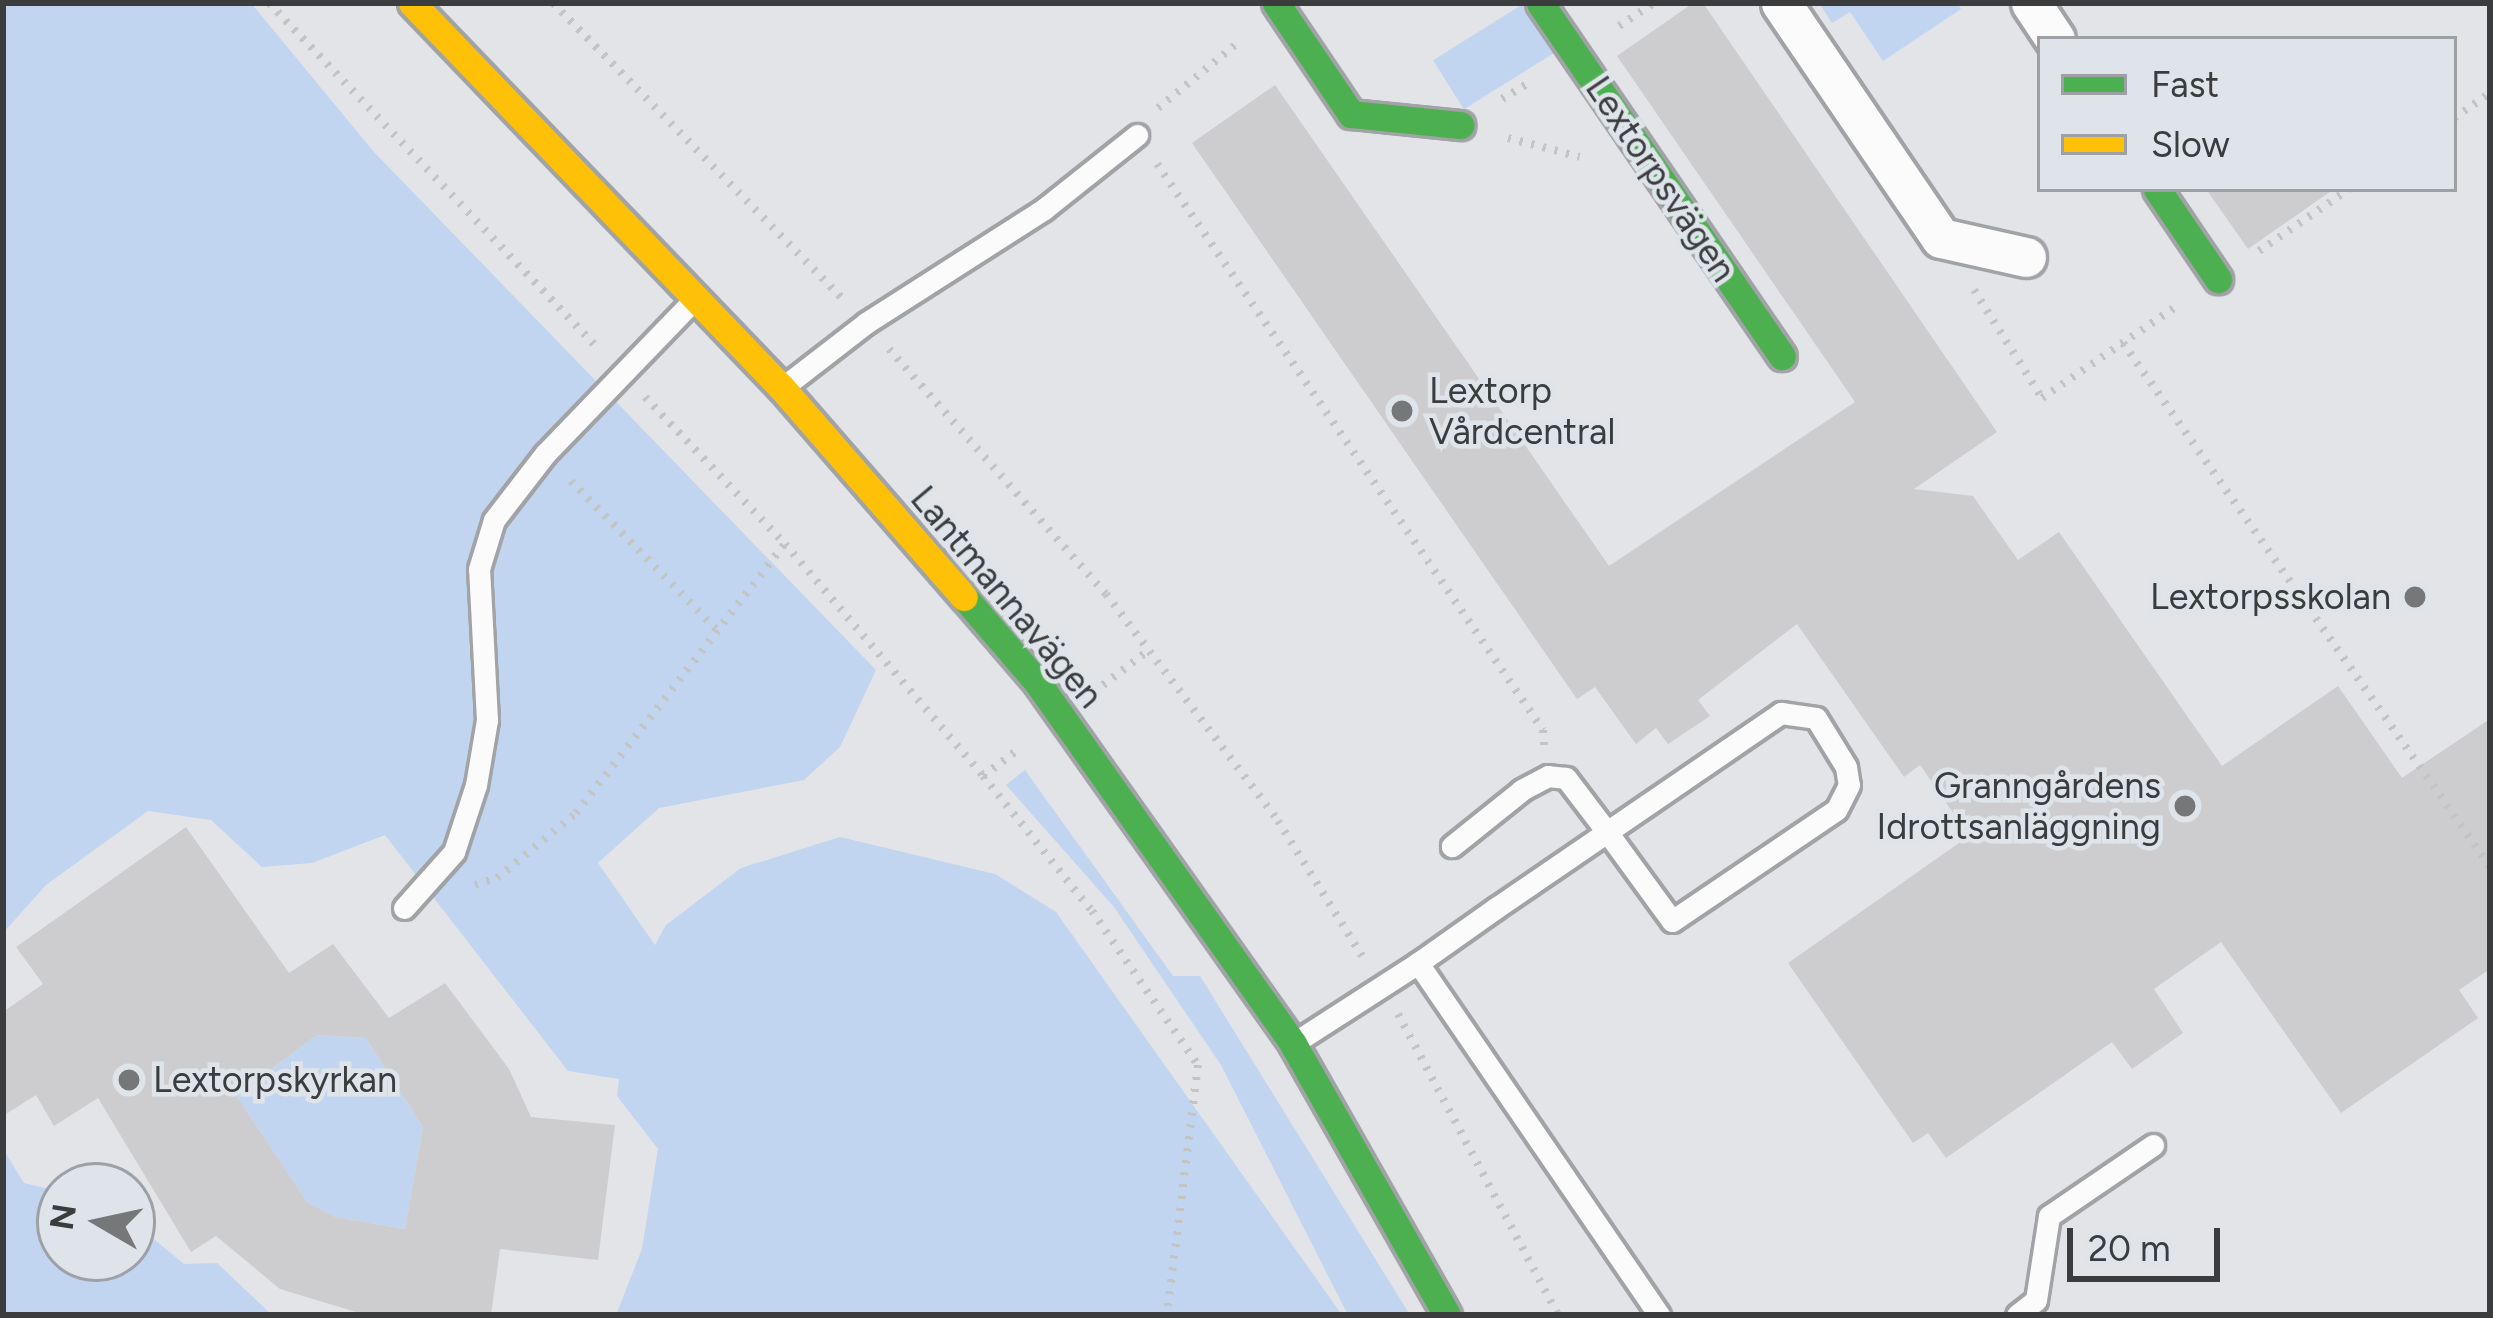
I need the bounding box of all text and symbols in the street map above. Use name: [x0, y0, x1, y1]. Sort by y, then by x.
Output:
legend: [2037, 36, 2457, 192]
text: Fast: [2151, 63, 2219, 106]
street label: Lextorpsvägen: [1577, 68, 1745, 290]
text: Slow: [2151, 123, 2230, 166]
place label: Lextorp Vårdcentral: [1429, 368, 1615, 453]
marker: Lextorp Vårdcentral: [1386, 395, 1418, 427]
street label: Lantmannavägen: [902, 477, 1112, 717]
place label: Lextorpsskolan: [2150, 575, 2391, 619]
marker: Lextorpsskolan: [2402, 584, 2428, 610]
place label: Granngårdens Idrottsanläggning: [1876, 763, 2161, 848]
marker: Granngårdens Idrottsanläggning: [2172, 793, 2198, 819]
place label: Lextorpskyrkan: [153, 1058, 397, 1102]
marker: Lextorpskyrkan: [116, 1067, 142, 1093]
north arrow: [36, 1162, 156, 1282]
text: N: [42, 1201, 84, 1232]
scale bar: [2073, 1204, 2226, 1278]
text: 20 m: [2088, 1227, 2171, 1270]

